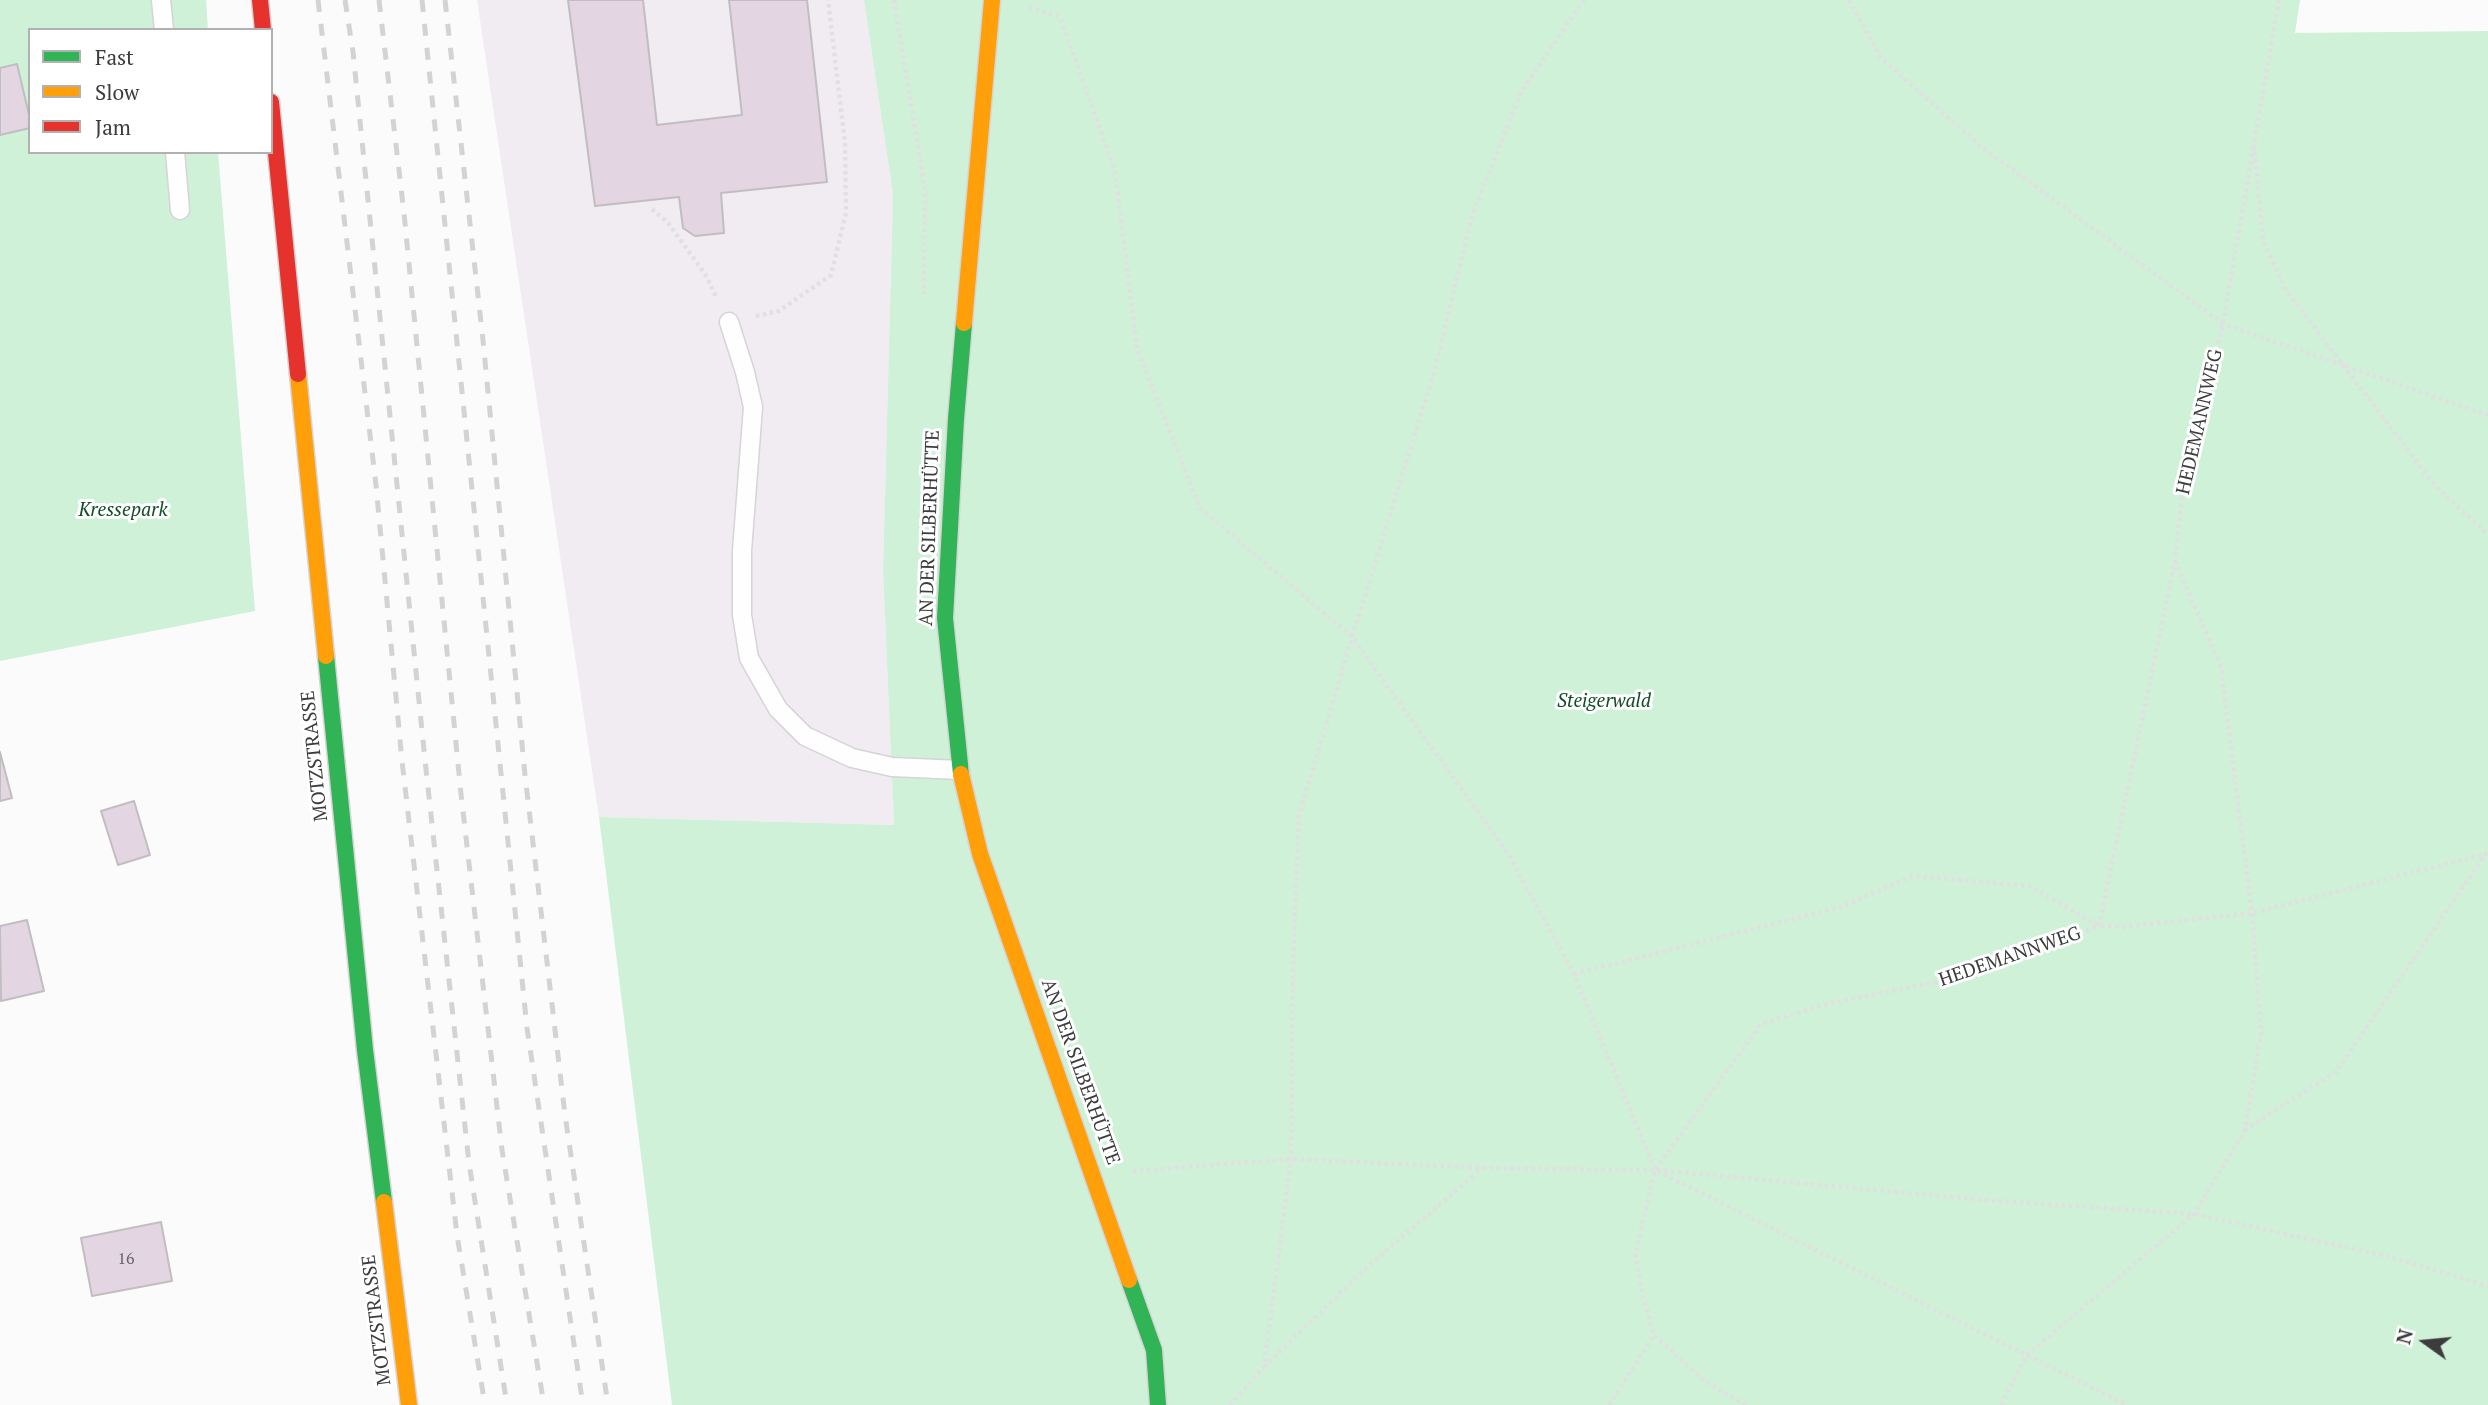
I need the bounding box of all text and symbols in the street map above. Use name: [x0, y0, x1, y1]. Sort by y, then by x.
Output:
legend: [28, 28, 273, 154]
text: Fast: [95, 43, 134, 71]
text: Slow: [95, 78, 139, 106]
text: Jam: [95, 113, 131, 141]
street label: HEDEMANNWEG: [2172, 347, 2228, 497]
street label: AN DER SILBERHÜTTE: [915, 430, 945, 626]
park label: Kressepark: [78, 500, 168, 522]
street label: MOTZSTRASSE: [297, 689, 333, 823]
park label: Steigerwald: [1557, 691, 1651, 713]
street label: HEDEMANNWEG: [1936, 922, 2084, 992]
street label: AN DER SILBERHÜTTE: [1036, 976, 1124, 1168]
house number: 16: [117, 1249, 135, 1269]
street label: MOTZSTRASSE: [358, 1253, 396, 1387]
north arrow: [2390, 1307, 2460, 1377]
text: N: [2390, 1326, 2418, 1347]

